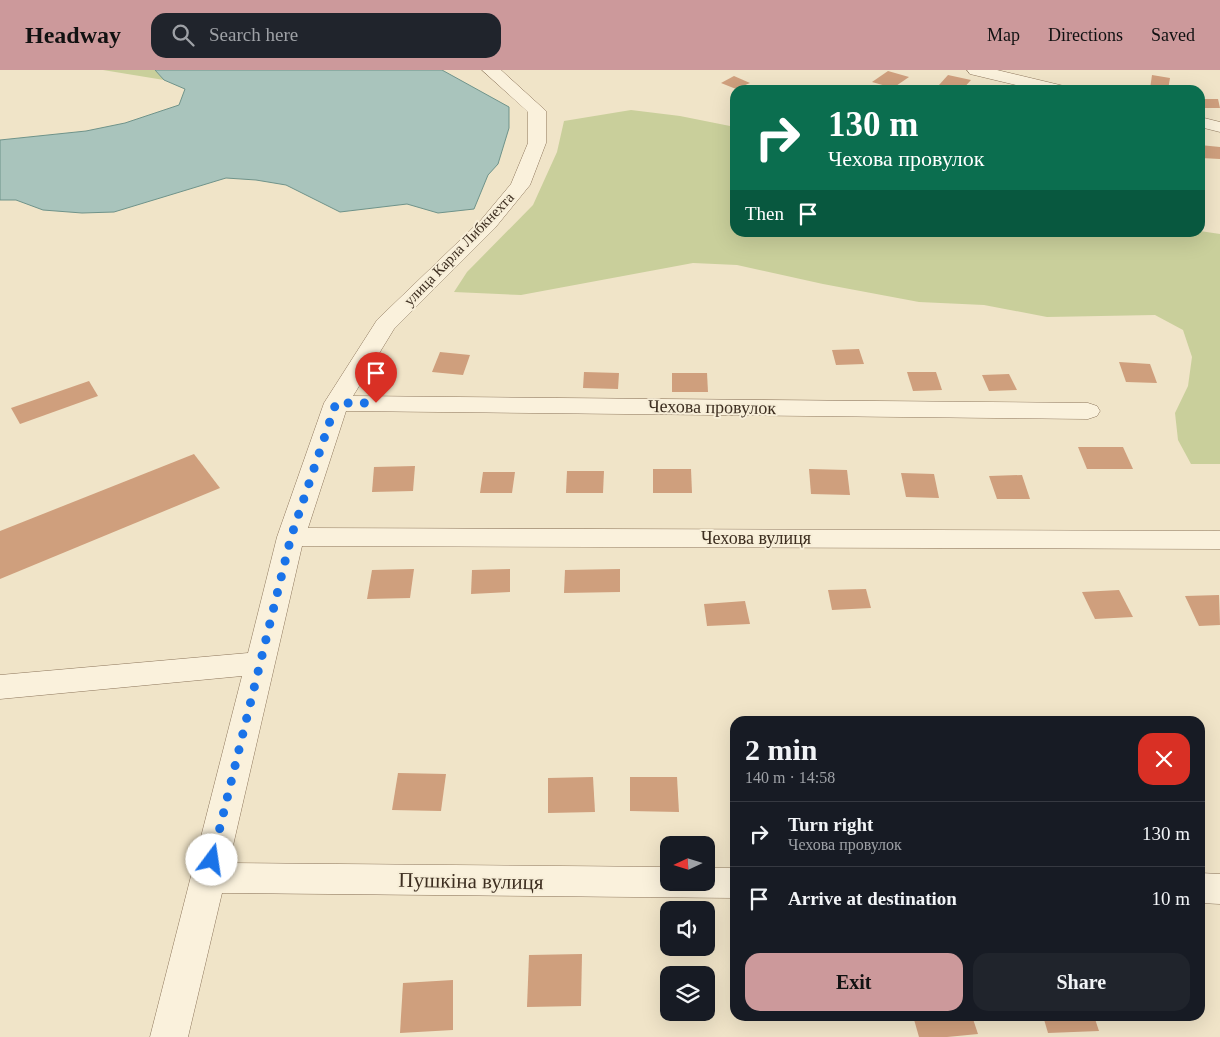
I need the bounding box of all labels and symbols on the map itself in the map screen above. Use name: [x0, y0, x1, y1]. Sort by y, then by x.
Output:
street label: улица Карла Либкнехта: [401, 189, 517, 309]
pin: [355, 352, 397, 403]
street label: Чехова провулок: [648, 396, 776, 418]
street label: Чехова вулиця: [701, 528, 811, 548]
position arrow: [185, 833, 237, 885]
north arrow: [660, 836, 715, 891]
street label: Пушкіна вулиця: [398, 868, 544, 894]

